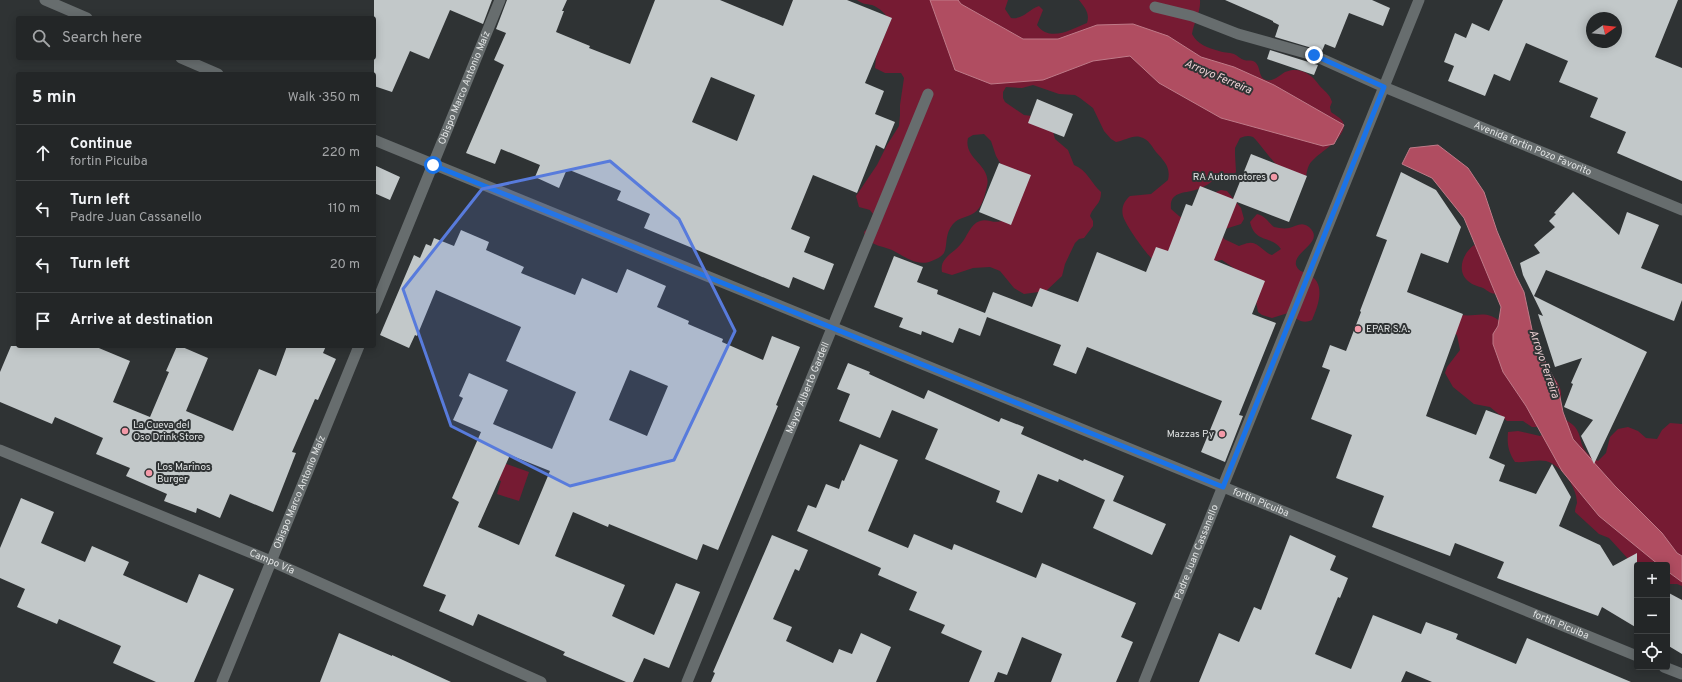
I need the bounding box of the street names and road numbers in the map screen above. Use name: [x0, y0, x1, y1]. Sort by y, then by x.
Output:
street label: Obispo Marco Antonio Maíz: [435, 29, 493, 146]
street label: Avenida fortin Pozo Favorito: [1472, 118, 1594, 179]
street label: Mayor Alberto Gardell: [783, 340, 832, 436]
street label: Obispo Marco Antonio Maíz: [270, 433, 328, 551]
street label: fortin Picuiba: [1231, 485, 1291, 520]
street label: Padre Juan Cassanello: [1171, 502, 1222, 602]
street label: Campo Vía: [247, 546, 297, 577]
street label: fortin Picuiba: [1531, 608, 1591, 642]

